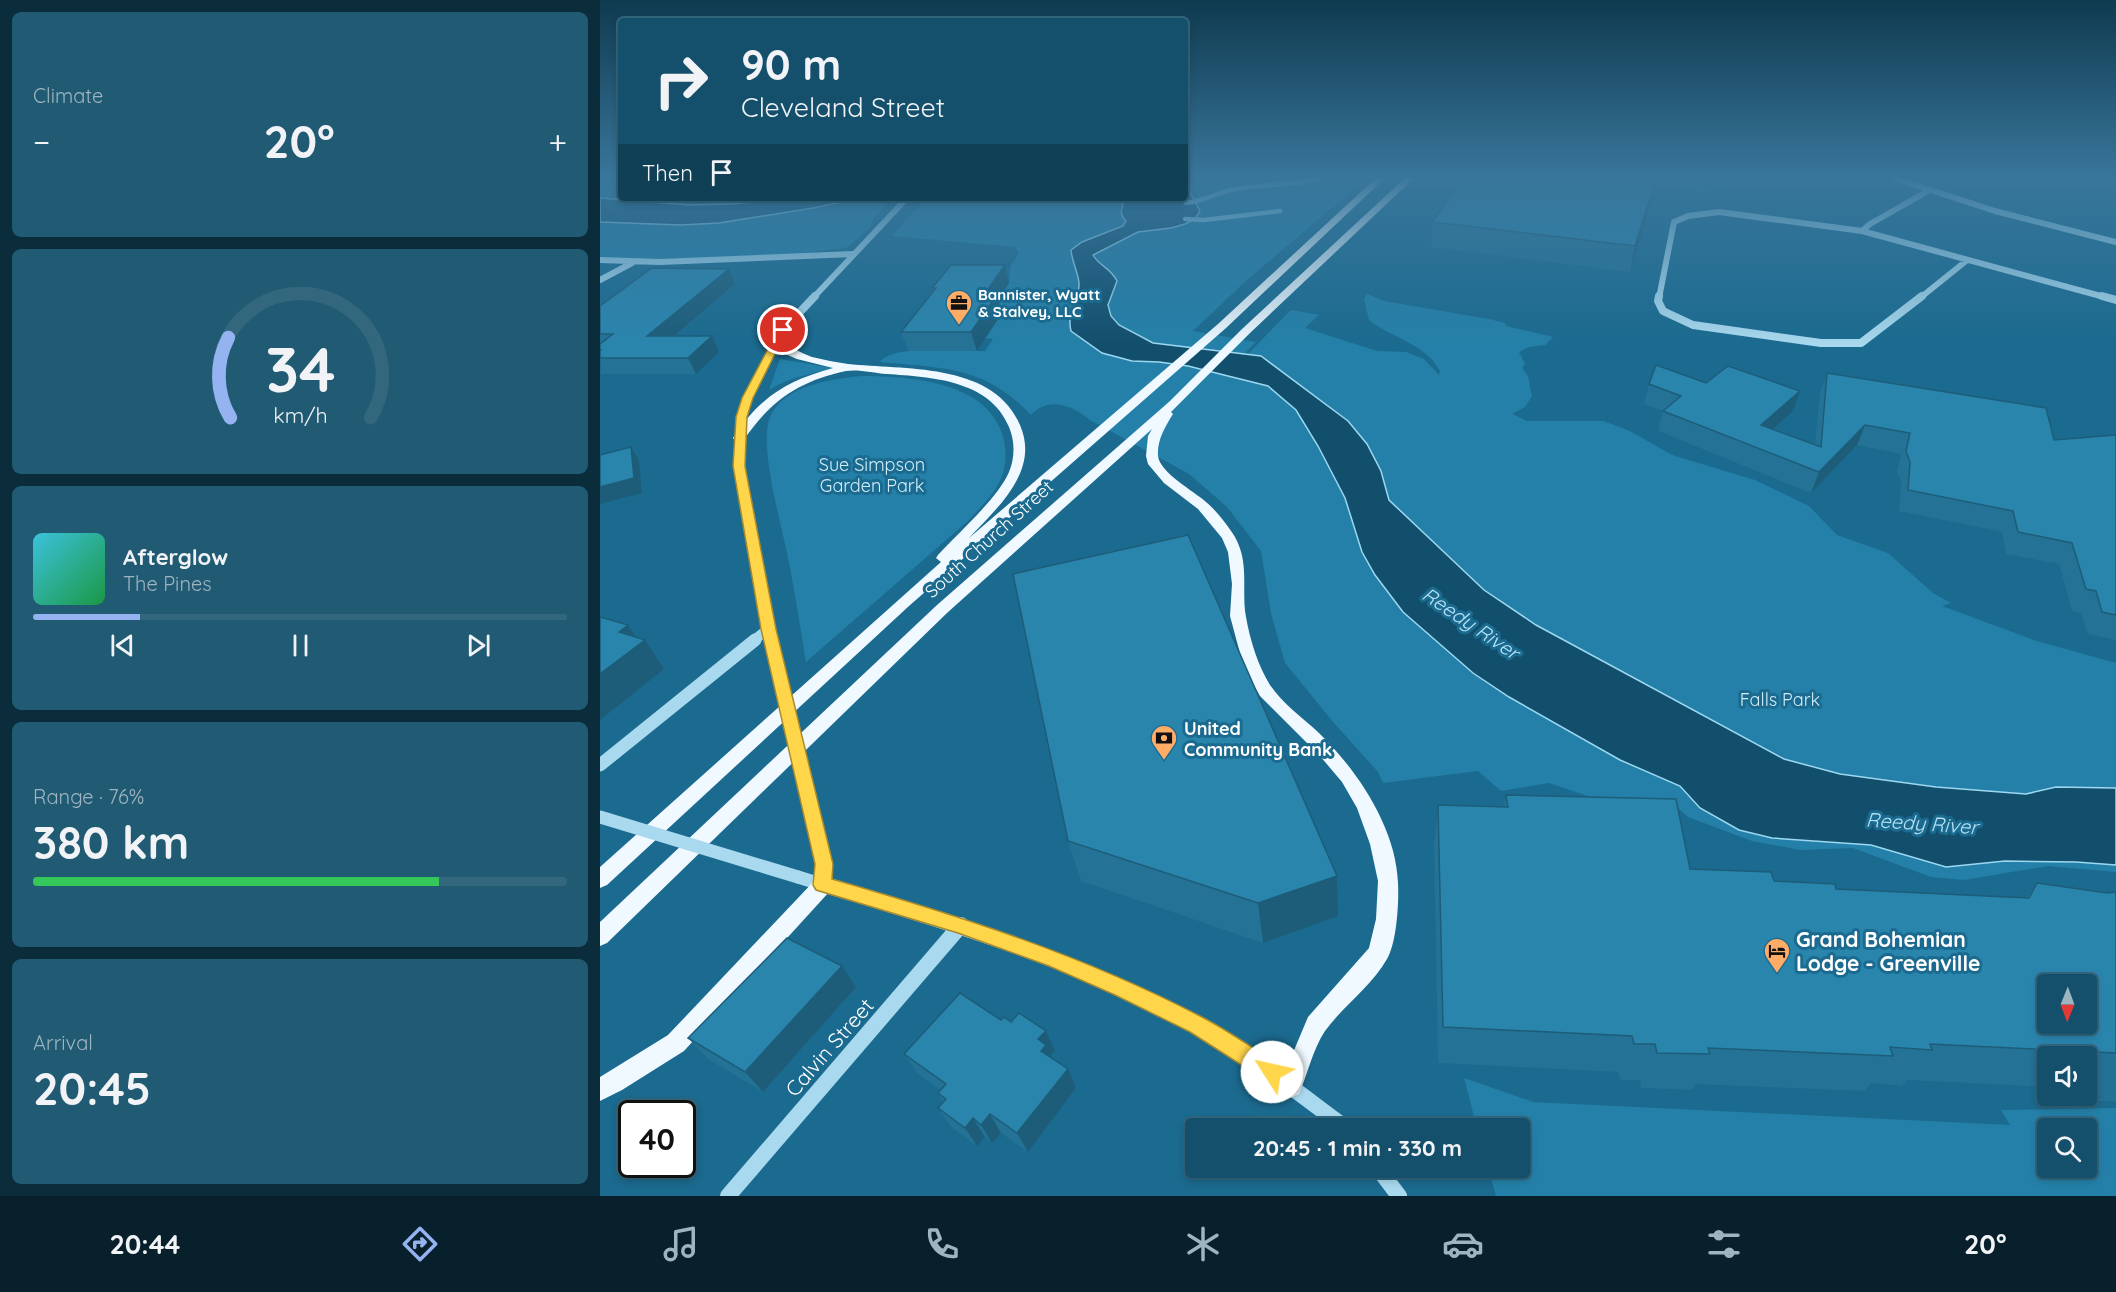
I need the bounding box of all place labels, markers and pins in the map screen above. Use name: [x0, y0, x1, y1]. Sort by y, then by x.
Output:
place label: Bannister, Wyatt & Stalvey, LLC: [978, 285, 1100, 321]
office icon: Bannister, Wyatt & Stalvey, LLC: [944, 288, 974, 326]
pin: [757, 304, 808, 355]
place label: United Community Bank: [1184, 717, 1332, 761]
bank icon: United Community Bank: [1149, 723, 1179, 761]
place label: Grand Bohemian Lodge - Greenville: [1796, 926, 1980, 976]
hotel icon: Grand Bohemian Lodge - Greenville: [1762, 936, 1792, 974]

